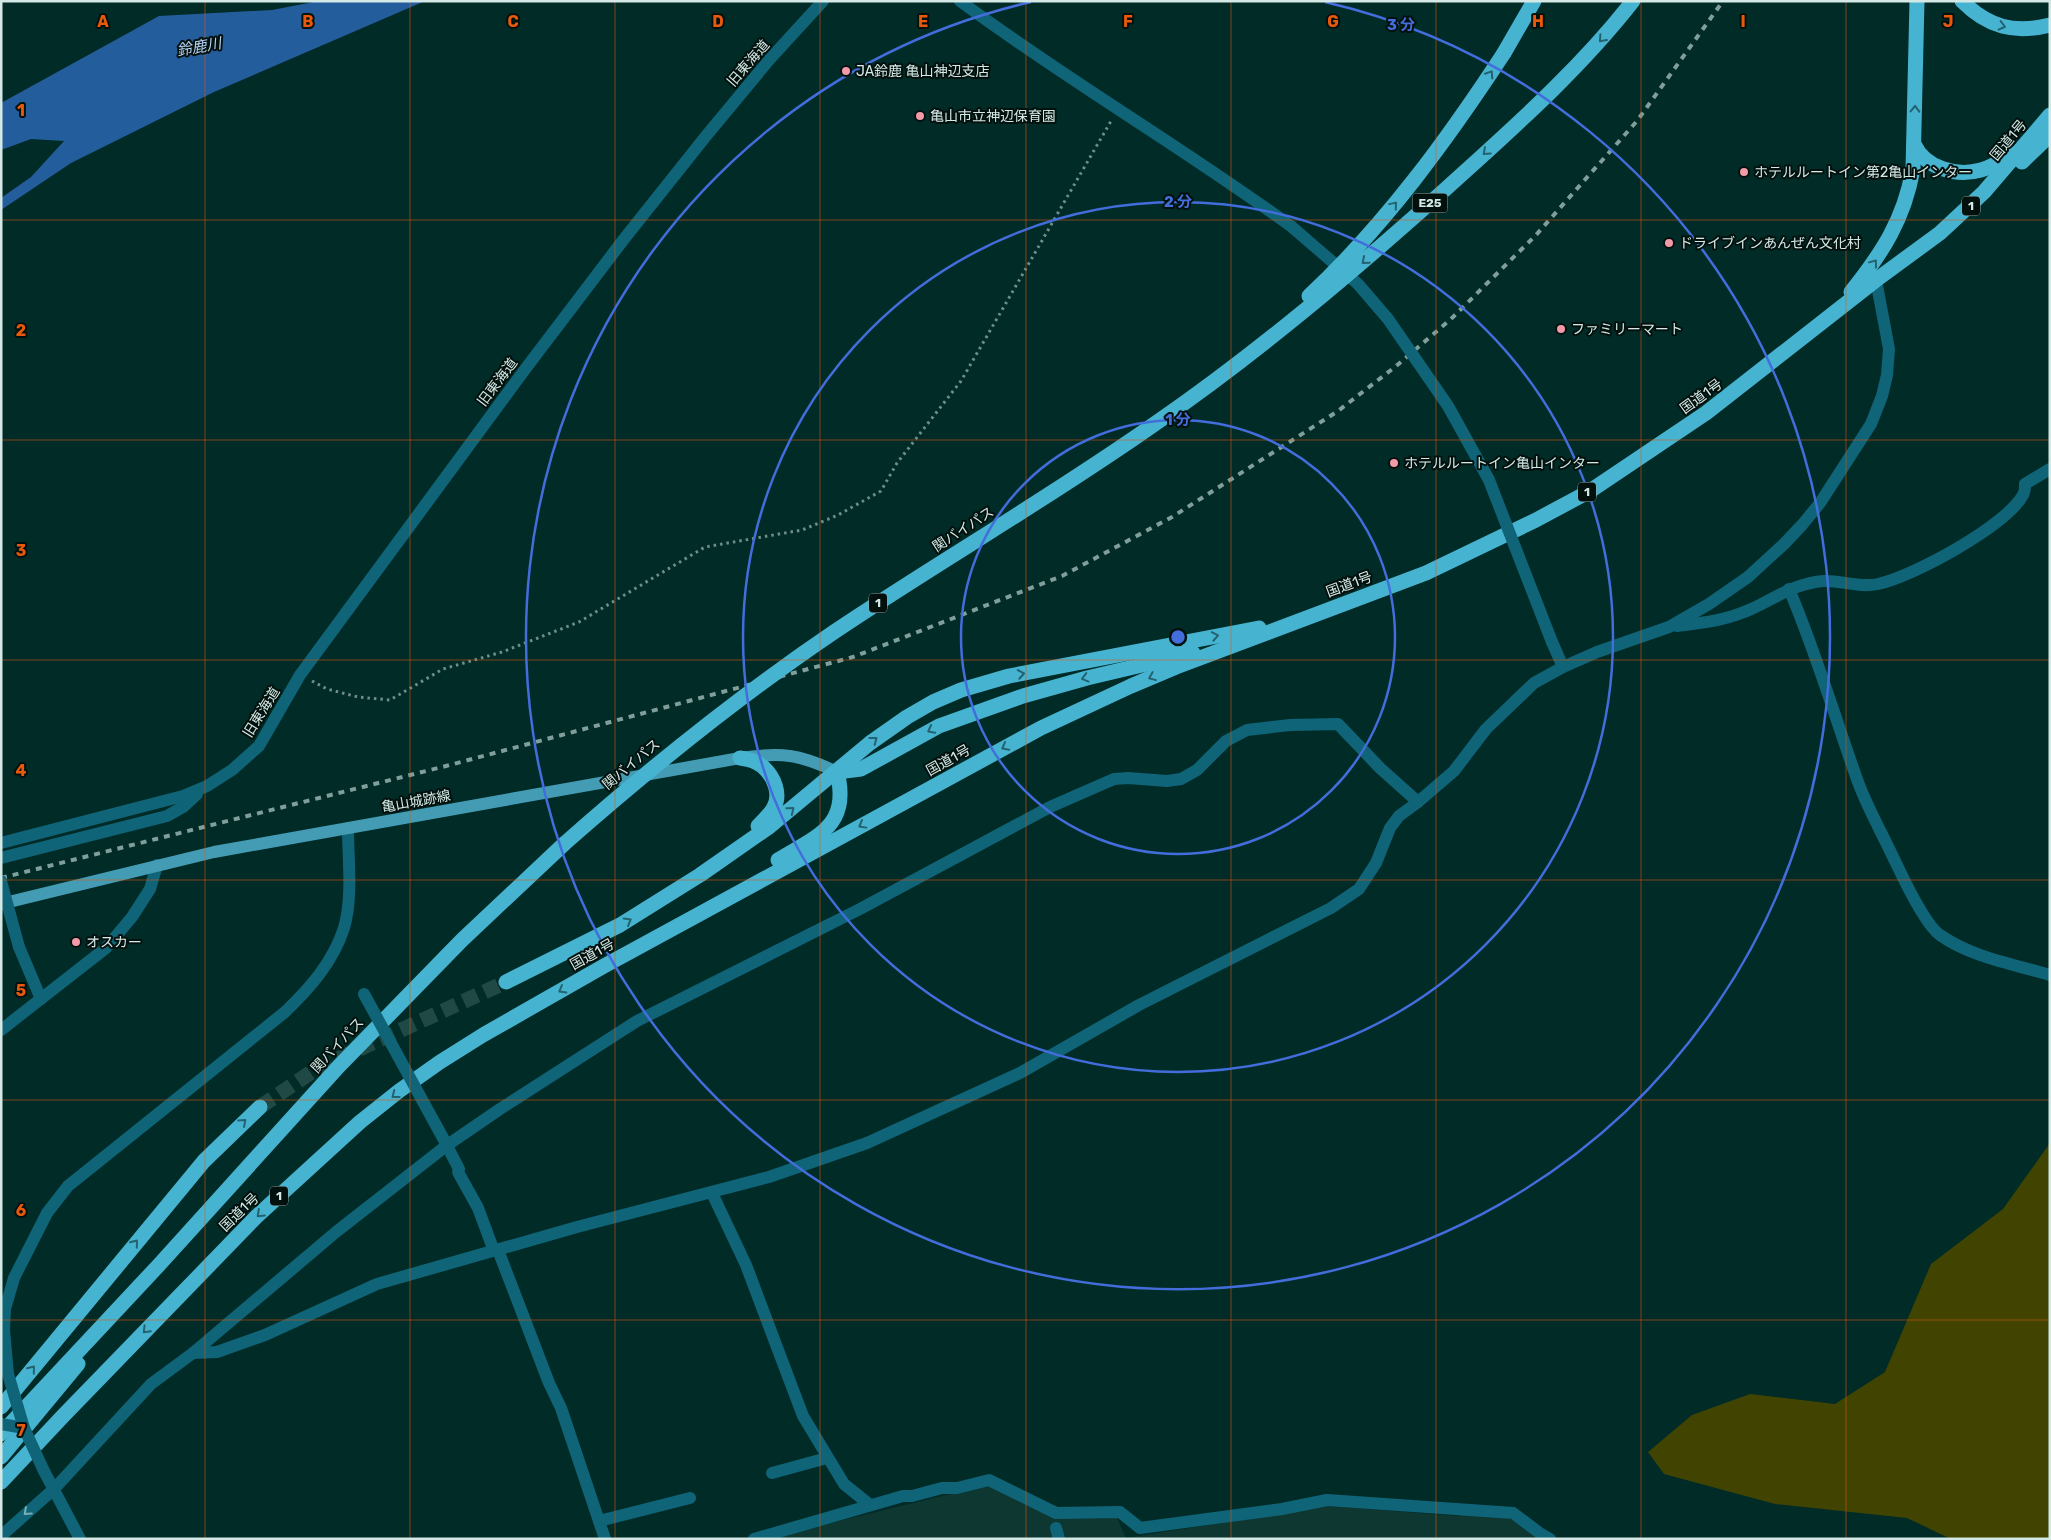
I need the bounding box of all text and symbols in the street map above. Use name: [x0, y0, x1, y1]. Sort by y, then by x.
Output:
text: A: [97, 12, 109, 31]
text: B: [302, 12, 314, 31]
text: C: [507, 12, 519, 31]
text: D: [712, 12, 724, 31]
text: E: [918, 12, 928, 31]
text: F: [1123, 12, 1133, 31]
text: G: [1327, 12, 1339, 31]
text: H: [1532, 12, 1544, 31]
text: I: [1740, 12, 1746, 31]
text: J: [1943, 12, 1953, 31]
text: 3 分: [1387, 16, 1415, 34]
one-way arrow: [1998, 20, 2006, 30]
one-way arrow: [1598, 33, 1607, 42]
water label: 鈴鹿川: [175, 34, 225, 60]
street label: 旧東海道: [724, 37, 773, 90]
place label: JA鈴鹿 亀山神辺支店: [856, 63, 990, 80]
marker: JA鈴鹿 亀山神辺支店: [840, 65, 852, 77]
one-way arrow: [1484, 71, 1493, 80]
text: 1: [17, 101, 25, 120]
one-way arrow: [1910, 105, 1920, 113]
place label: 亀山市立神辺保育園: [930, 108, 1056, 125]
marker: 亀山市立神辺保育園: [914, 110, 926, 122]
street label: 国道1号: [1986, 116, 2030, 164]
one-way arrow: [1482, 146, 1491, 155]
place label: ホテルルートイン第2亀山インター: [1754, 164, 1972, 181]
marker: ホテルルートイン第2亀山インター: [1738, 166, 1750, 178]
text: 2 分: [1164, 193, 1192, 211]
road number: E25: [1412, 194, 1448, 212]
road number: 1: [1962, 197, 1980, 216]
one-way arrow: [1388, 202, 1396, 211]
place label: ドライブインあんぜん文化村: [1679, 235, 1861, 252]
marker: ドライブインあんぜん文化村: [1663, 237, 1675, 249]
one-way arrow: [1361, 255, 1370, 264]
one-way arrow: [1868, 259, 1877, 269]
text: 2: [16, 321, 26, 340]
place label: ファミリーマート: [1571, 321, 1683, 338]
marker: ファミリーマート: [1555, 323, 1567, 335]
street label: 旧東海道: [474, 355, 521, 410]
street label: 国道1号: [1677, 375, 1726, 417]
text: 1 分: [1165, 411, 1191, 429]
place label: ホテルルートイン亀山インター: [1404, 455, 1600, 472]
marker: ホテルルートイン亀山インター: [1388, 457, 1400, 469]
road number: 1: [1578, 482, 1596, 502]
street label: 関バイパス: [929, 503, 997, 556]
text: 3: [16, 541, 26, 560]
street label: 国道1号: [1324, 568, 1375, 601]
road number: 1: [869, 594, 887, 612]
centre of rings: [1169, 628, 1187, 646]
one-way arrow: [1210, 632, 1219, 642]
one-way arrow: [1016, 670, 1025, 680]
one-way arrow: [1148, 671, 1157, 682]
one-way arrow: [1082, 673, 1090, 683]
street label: 旧東海道: [239, 684, 283, 741]
one-way arrow: [928, 724, 937, 734]
street label: 関バイパス: [599, 735, 663, 793]
one-way arrow: [868, 737, 878, 746]
street label: 国道1号: [923, 741, 973, 780]
one-way arrow: [1001, 741, 1010, 751]
text: 4: [16, 761, 27, 780]
street label: 亀山城跡線: [380, 787, 452, 816]
one-way arrow: [785, 806, 794, 815]
one-way arrow: [859, 819, 868, 829]
one-way arrow: [622, 917, 631, 927]
place label: オスカー: [86, 934, 142, 951]
street label: 国道1号: [567, 935, 617, 974]
marker: オスカー: [70, 936, 82, 948]
text: 5: [16, 981, 26, 1000]
one-way arrow: [558, 983, 567, 993]
street label: 関バイパス: [307, 1014, 367, 1077]
one-way arrow: [392, 1089, 401, 1097]
one-way arrow: [238, 1119, 247, 1128]
road number: 1: [270, 1186, 288, 1206]
street label: 国道1号: [216, 1190, 263, 1235]
text: 6: [16, 1201, 26, 1220]
one-way arrow: [256, 1208, 265, 1217]
one-way arrow: [130, 1240, 139, 1249]
one-way arrow: [143, 1324, 152, 1333]
one-way arrow: [27, 1366, 35, 1375]
text: 7: [16, 1421, 26, 1440]
one-way arrow: [24, 1507, 33, 1516]

